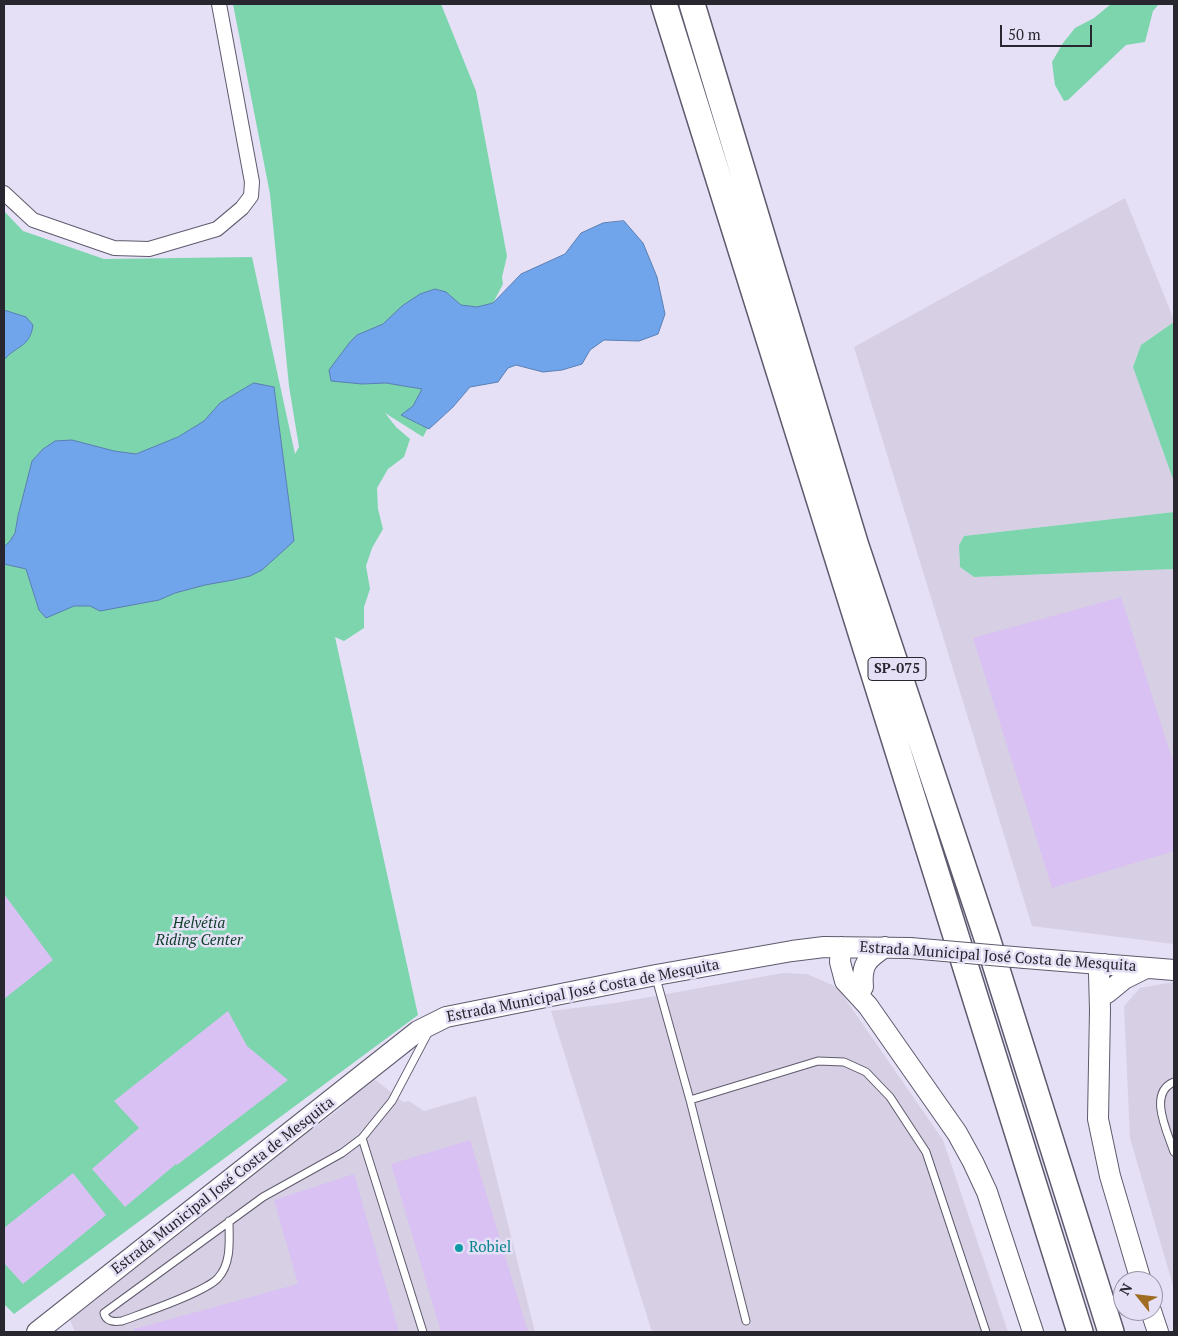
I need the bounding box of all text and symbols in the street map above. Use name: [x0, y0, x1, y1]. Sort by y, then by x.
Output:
scale bar: [1003, 15, 1096, 47]
text: 50 m: [1008, 24, 1041, 44]
road number: SP-075: [868, 658, 926, 681]
park label: Helvétia Riding Center: [156, 915, 242, 950]
street label: Estrada Municipal José Costa de Mesquita: [859, 938, 1137, 976]
street label: Estrada Municipal José Costa de Mesquita: [445, 956, 721, 1026]
street label: Estrada Municipal José Costa de Mesquita: [108, 1093, 338, 1279]
place label: Robiel: [469, 1239, 511, 1257]
marker: Robiel: [453, 1242, 465, 1254]
north arrow: [1113, 1271, 1163, 1321]
text: N: [1114, 1280, 1136, 1298]

